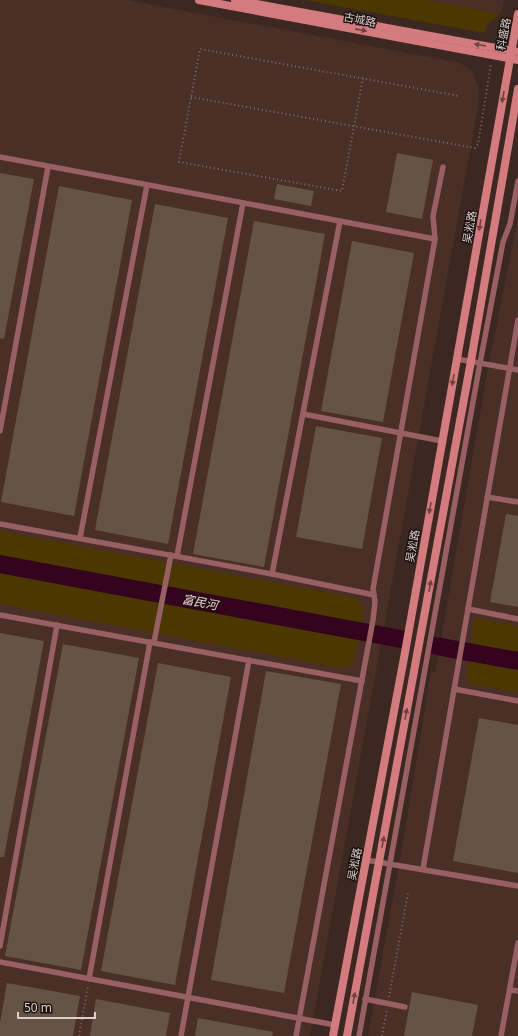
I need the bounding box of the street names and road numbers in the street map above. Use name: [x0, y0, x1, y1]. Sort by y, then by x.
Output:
street label: 古城路: [342, 8, 378, 30]
street label: 科盛路: [492, 16, 514, 52]
street label: 吴淞路: [459, 209, 479, 245]
street label: 吴淞路: [402, 528, 422, 564]
street label: 吴淞路: [343, 846, 365, 882]

